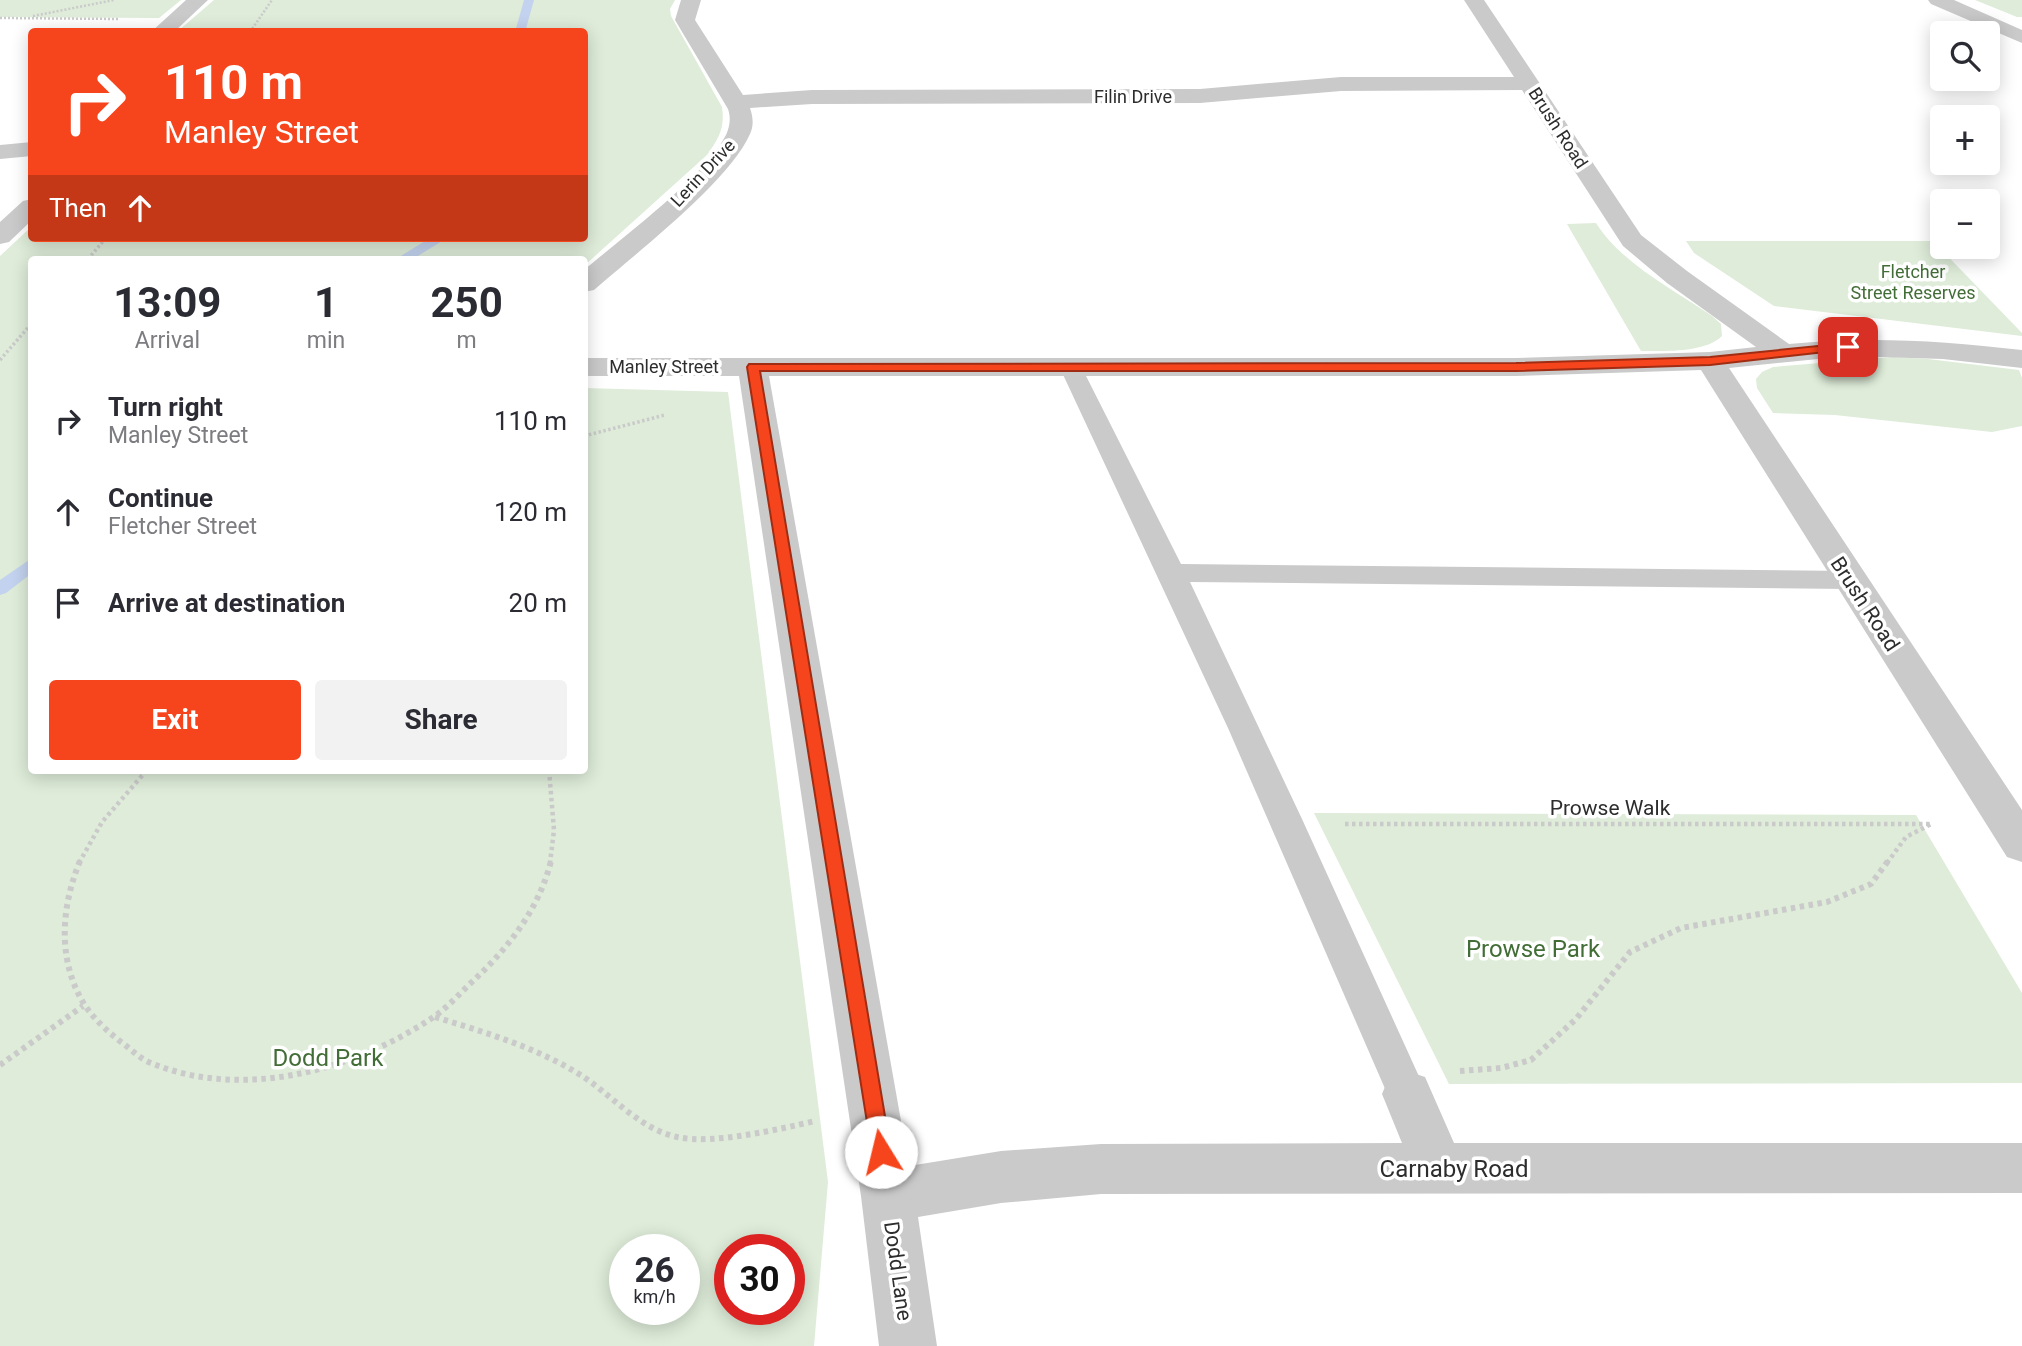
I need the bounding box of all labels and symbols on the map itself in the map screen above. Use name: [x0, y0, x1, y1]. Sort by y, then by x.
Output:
street label: Brush Road: [1525, 83, 1592, 172]
street label: Filin Drive: [1094, 86, 1172, 107]
street label: Lerin Drive: [666, 135, 739, 211]
park label: Fletcher Street Reserves: [1850, 261, 1976, 303]
pin: [1818, 317, 1878, 377]
street label: Manley Street: [609, 356, 719, 377]
street label: Brush Road: [1826, 552, 1904, 656]
street label: Prowse Walk: [1550, 796, 1671, 820]
park label: Prowse Park: [1466, 935, 1601, 963]
park label: Dodd Park: [273, 1044, 384, 1072]
position arrow: [844, 1115, 918, 1189]
street label: Carnaby Road: [1380, 1155, 1528, 1183]
street label: Dodd Lane: [879, 1220, 917, 1322]
speed limit sign: 30: [714, 1234, 805, 1325]

